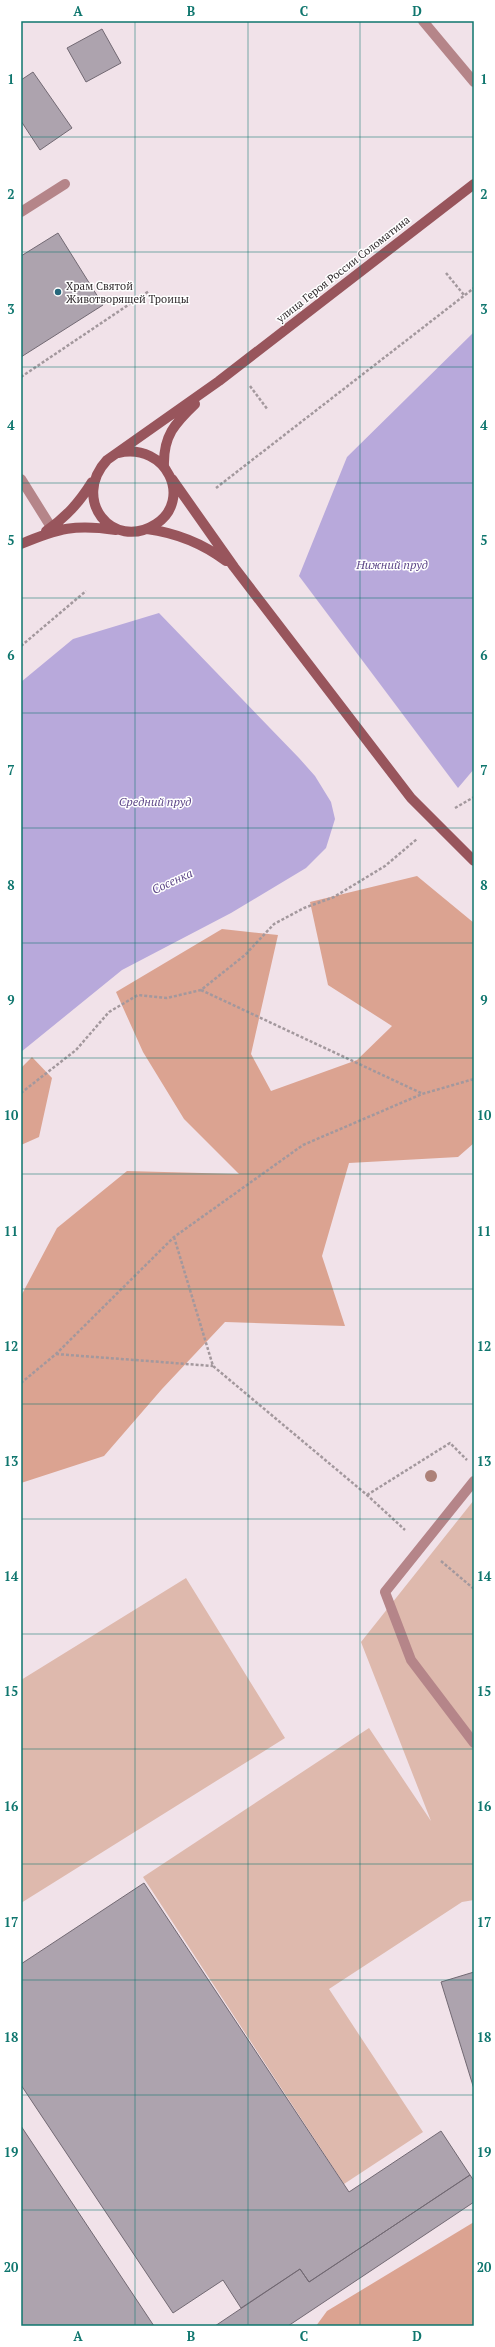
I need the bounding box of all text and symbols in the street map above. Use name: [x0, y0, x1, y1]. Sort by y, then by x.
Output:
text: A: [73, 2, 83, 20]
text: B: [187, 2, 195, 20]
text: C: [300, 2, 308, 20]
text: D: [412, 2, 422, 20]
text: 1: [7, 70, 15, 88]
text: 1: [480, 70, 488, 88]
text: 2: [7, 185, 15, 203]
text: 2: [480, 185, 488, 203]
street label: улица Героя России Соломатина: [273, 212, 413, 326]
place label: Храм Святой Животворящей Троицы: [66, 279, 189, 306]
marker: Храм Святой Животворящей Троицы: [53, 287, 63, 297]
text: 3: [7, 300, 15, 318]
text: 3: [480, 300, 488, 318]
text: 4: [7, 416, 15, 434]
text: 4: [480, 416, 488, 434]
text: 5: [7, 531, 15, 549]
text: 5: [480, 531, 488, 549]
water label: Нижний пруд: [355, 557, 428, 572]
text: 6: [7, 646, 15, 664]
text: 6: [480, 646, 488, 664]
text: 7: [7, 761, 15, 779]
text: 7: [480, 761, 488, 779]
water label: Средний пруд: [119, 794, 191, 809]
water label: Сосенка: [149, 865, 195, 897]
text: 8: [7, 876, 15, 894]
text: 8: [480, 876, 488, 894]
text: 9: [7, 991, 15, 1009]
text: 9: [480, 991, 488, 1009]
text: 10: [4, 1106, 19, 1124]
text: 10: [477, 1106, 492, 1124]
text: 11: [4, 1222, 18, 1240]
text: 11: [477, 1222, 491, 1240]
text: 12: [4, 1337, 18, 1355]
text: 12: [477, 1337, 491, 1355]
text: 13: [4, 1452, 18, 1470]
text: 13: [477, 1452, 491, 1470]
text: 14: [4, 1567, 19, 1585]
text: 14: [477, 1567, 492, 1585]
text: 15: [4, 1682, 18, 1700]
text: 15: [477, 1682, 491, 1700]
text: 16: [4, 1797, 18, 1815]
text: 16: [477, 1797, 491, 1815]
text: 17: [4, 1913, 18, 1931]
text: 17: [477, 1913, 491, 1931]
text: 18: [4, 2028, 18, 2046]
text: 18: [477, 2028, 491, 2046]
text: 19: [4, 2143, 18, 2161]
text: 19: [477, 2143, 491, 2161]
text: 20: [4, 2258, 19, 2276]
text: 20: [477, 2258, 492, 2276]
text: A: [73, 2327, 83, 2345]
text: B: [187, 2327, 195, 2345]
text: C: [300, 2327, 308, 2345]
text: D: [412, 2327, 422, 2345]

